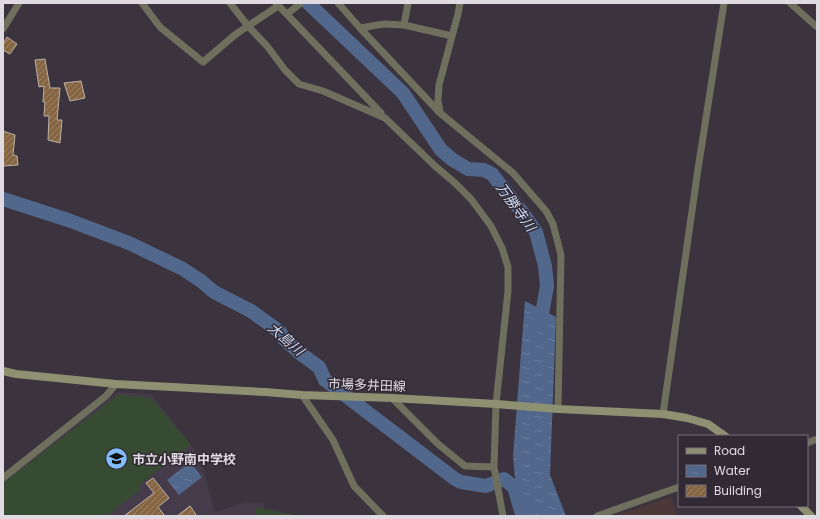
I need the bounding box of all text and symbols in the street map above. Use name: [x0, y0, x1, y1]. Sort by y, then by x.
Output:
water label: 万勝寺川: [491, 178, 542, 237]
water label: 大島川: [264, 318, 310, 362]
street label: 市場多井田線: [328, 374, 406, 396]
legend: [678, 435, 808, 507]
text: Road: [714, 442, 745, 459]
school or university icon: 市立小野南中学校: [103, 446, 129, 472]
place label: 市立小野南中学校: [132, 450, 236, 469]
text: Water: [714, 462, 751, 479]
text: Building: [714, 482, 762, 499]

